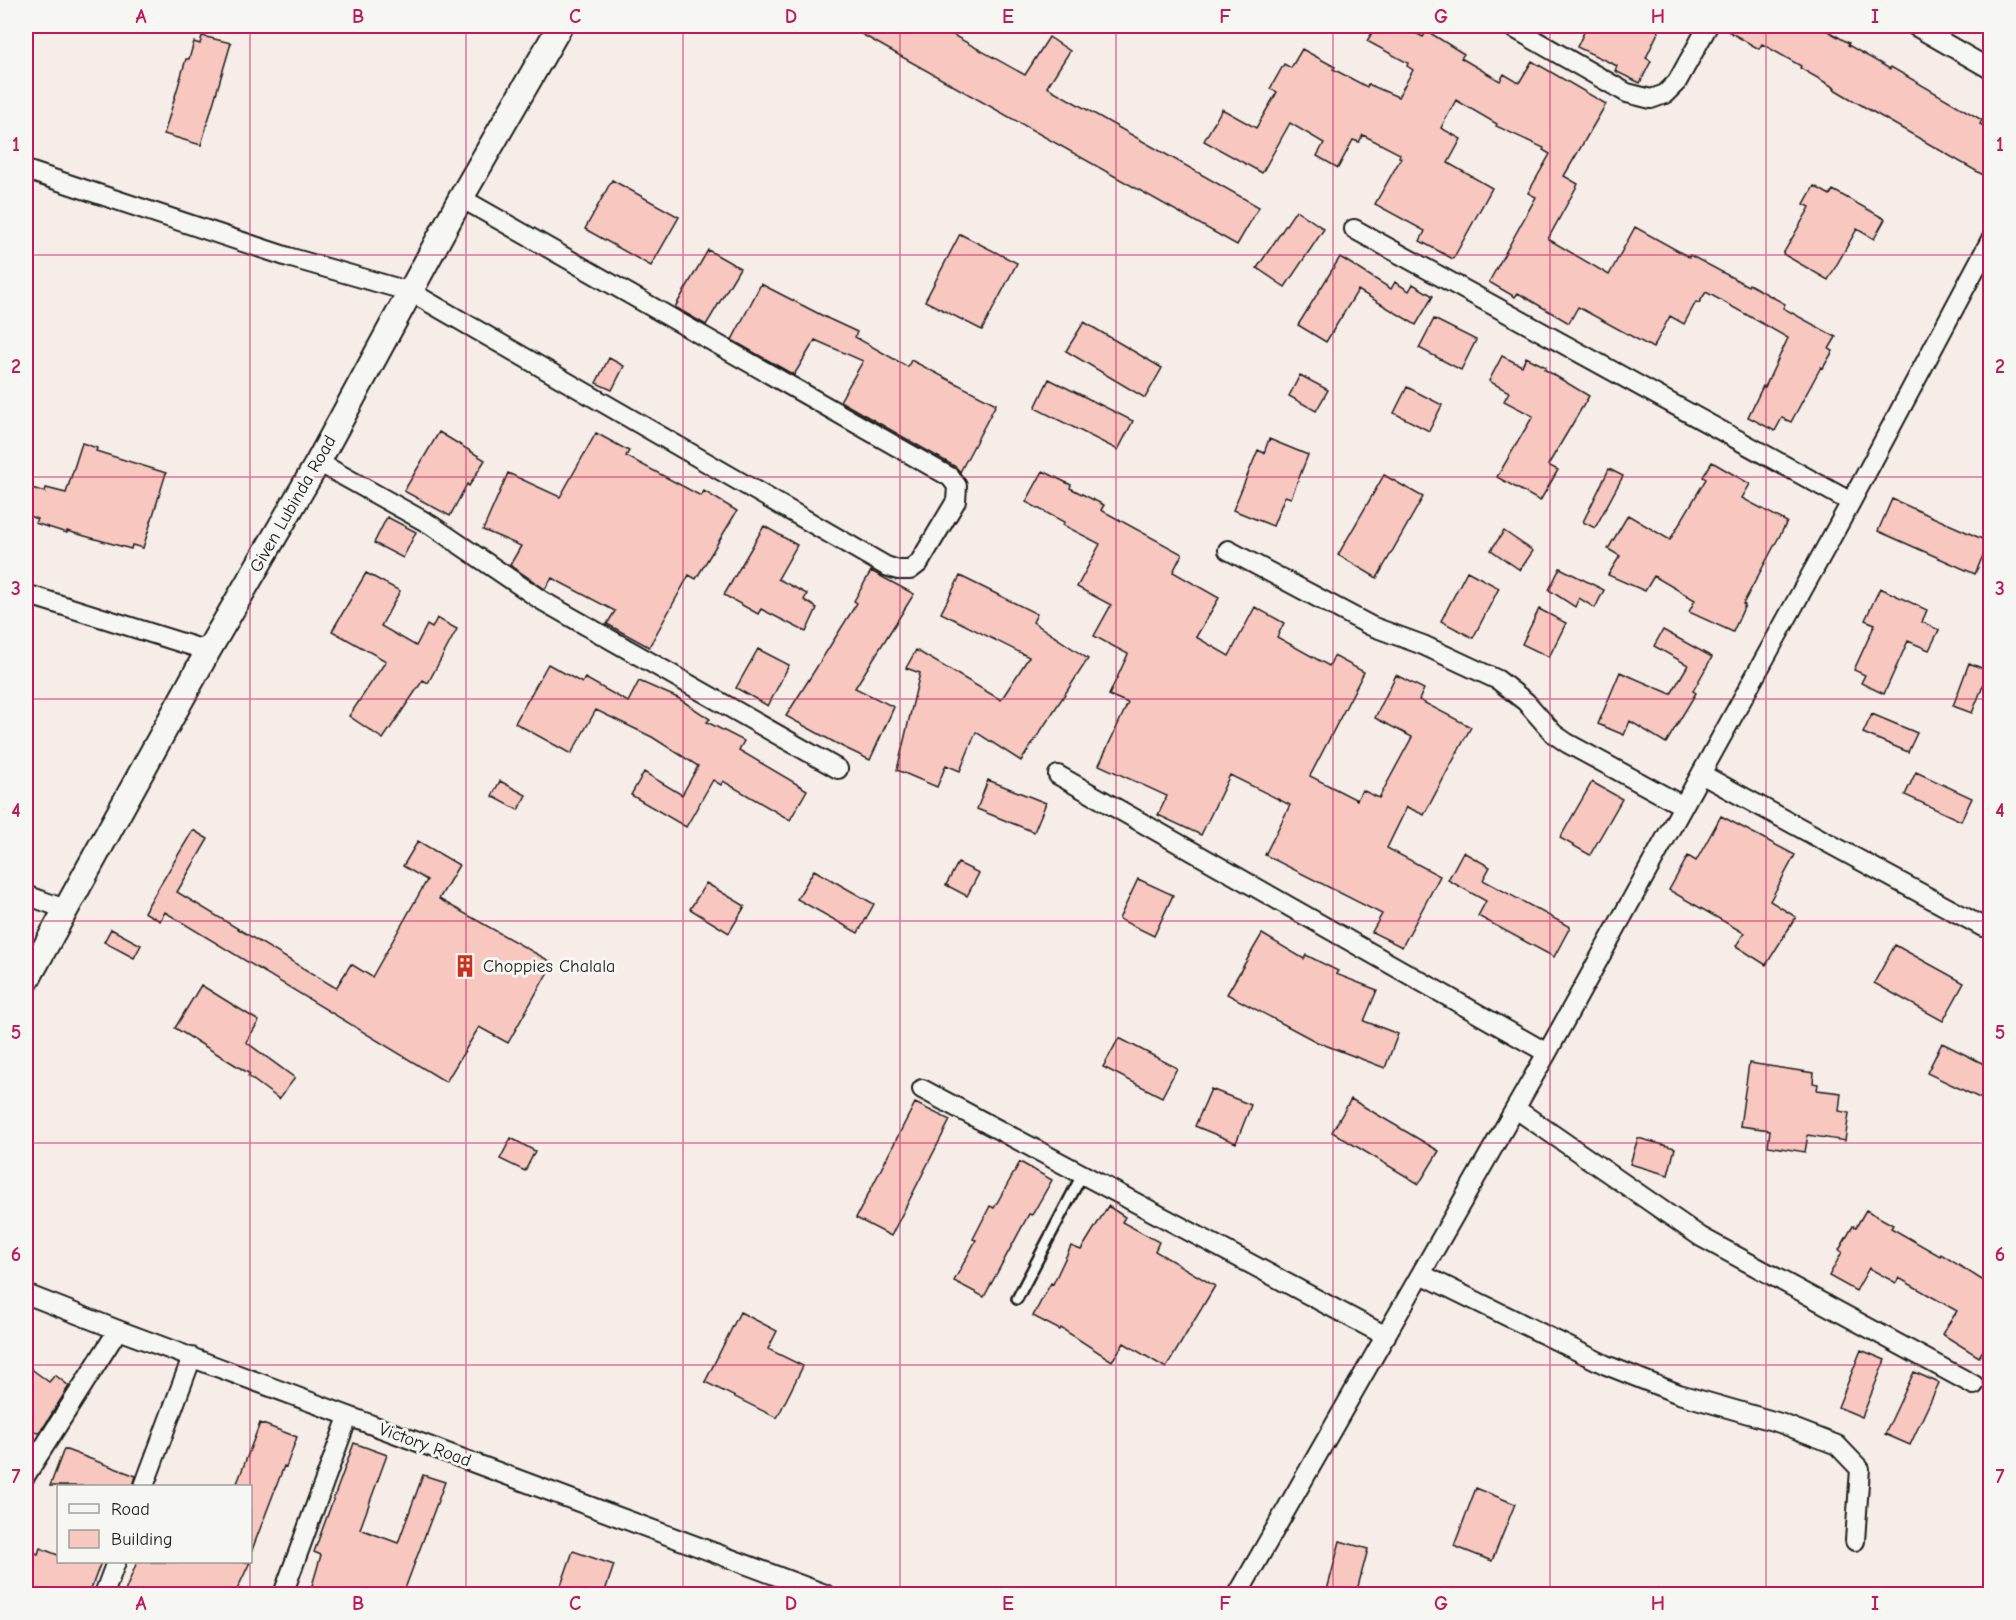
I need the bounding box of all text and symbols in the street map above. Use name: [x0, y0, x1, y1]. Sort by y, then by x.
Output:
text: A: [135, 5, 147, 28]
text: B: [352, 5, 364, 28]
text: C: [569, 5, 581, 28]
text: D: [785, 5, 797, 28]
text: E: [1002, 5, 1014, 28]
text: F: [1219, 5, 1231, 28]
text: G: [1434, 5, 1448, 28]
text: H: [1651, 5, 1665, 28]
text: I: [1871, 5, 1879, 28]
text: 1: [12, 133, 20, 156]
text: 1: [1996, 133, 2004, 156]
text: 2: [11, 355, 21, 378]
text: 2: [1995, 355, 2005, 378]
street label: Given Lubinda Road: [245, 432, 341, 576]
text: 3: [11, 577, 21, 600]
text: 3: [1995, 577, 2005, 600]
text: 4: [11, 799, 21, 822]
text: 4: [1995, 799, 2005, 822]
building icon: Choppies Chalala: [452, 953, 478, 979]
place label: Choppies Chalala: [483, 956, 615, 977]
text: 5: [11, 1021, 21, 1044]
text: 5: [1995, 1021, 2005, 1044]
text: 6: [11, 1243, 21, 1266]
text: 6: [1995, 1243, 2005, 1266]
street label: Victory Road: [376, 1419, 474, 1471]
text: 7: [12, 1465, 21, 1488]
text: 7: [1996, 1465, 2005, 1488]
legend: [57, 1485, 252, 1563]
text: Road: [111, 1499, 150, 1520]
text: Building: [111, 1529, 173, 1550]
text: A: [135, 1592, 147, 1615]
text: B: [352, 1592, 364, 1615]
text: C: [569, 1592, 581, 1615]
text: D: [785, 1592, 797, 1615]
text: E: [1002, 1592, 1014, 1615]
text: F: [1219, 1592, 1231, 1615]
text: G: [1434, 1592, 1448, 1615]
text: H: [1651, 1592, 1665, 1615]
text: I: [1871, 1592, 1879, 1615]

